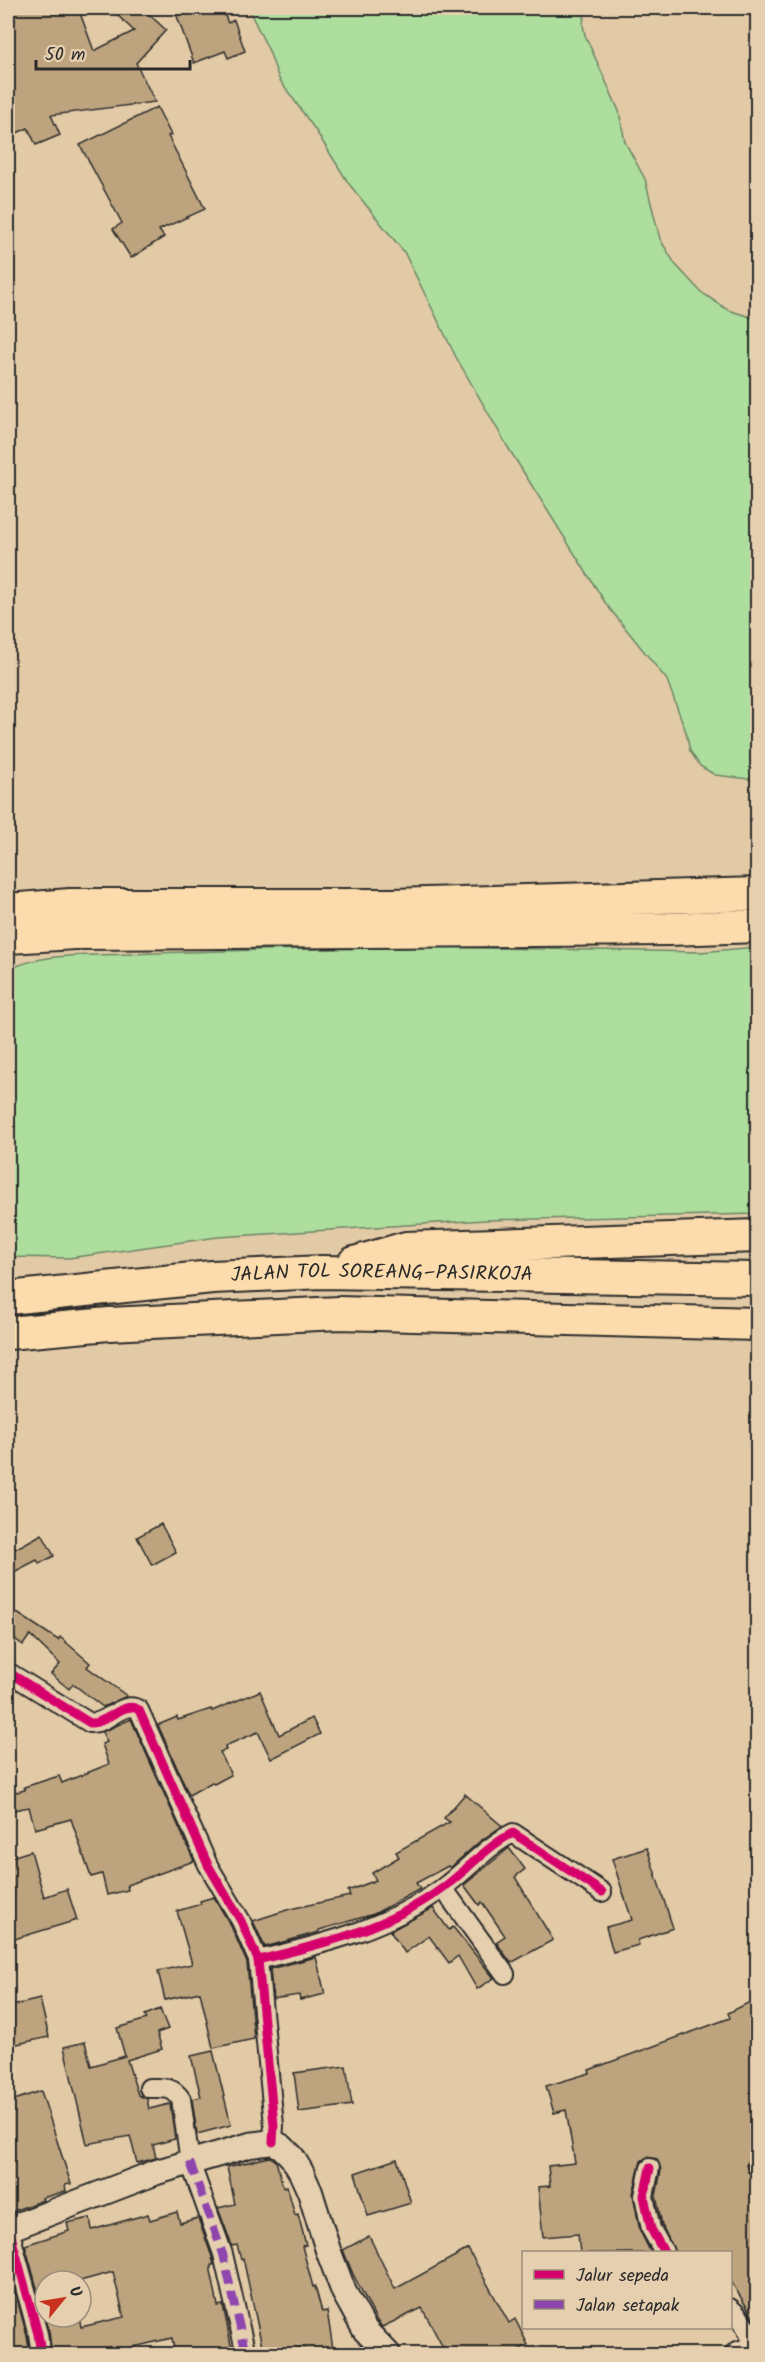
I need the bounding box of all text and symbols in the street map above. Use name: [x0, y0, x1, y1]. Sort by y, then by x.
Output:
scale bar: [36, 33, 190, 71]
text: 50 m: [45, 41, 85, 70]
street label: JALAN TOL SOREANG–PASIRKOJA: [230, 1256, 533, 1292]
legend: [522, 2251, 732, 2329]
text: Jalur sepeda: [576, 2262, 669, 2291]
north arrow: [33, 2269, 93, 2329]
text: U: [61, 2282, 88, 2303]
text: Jalan setapak: [576, 2292, 680, 2321]

